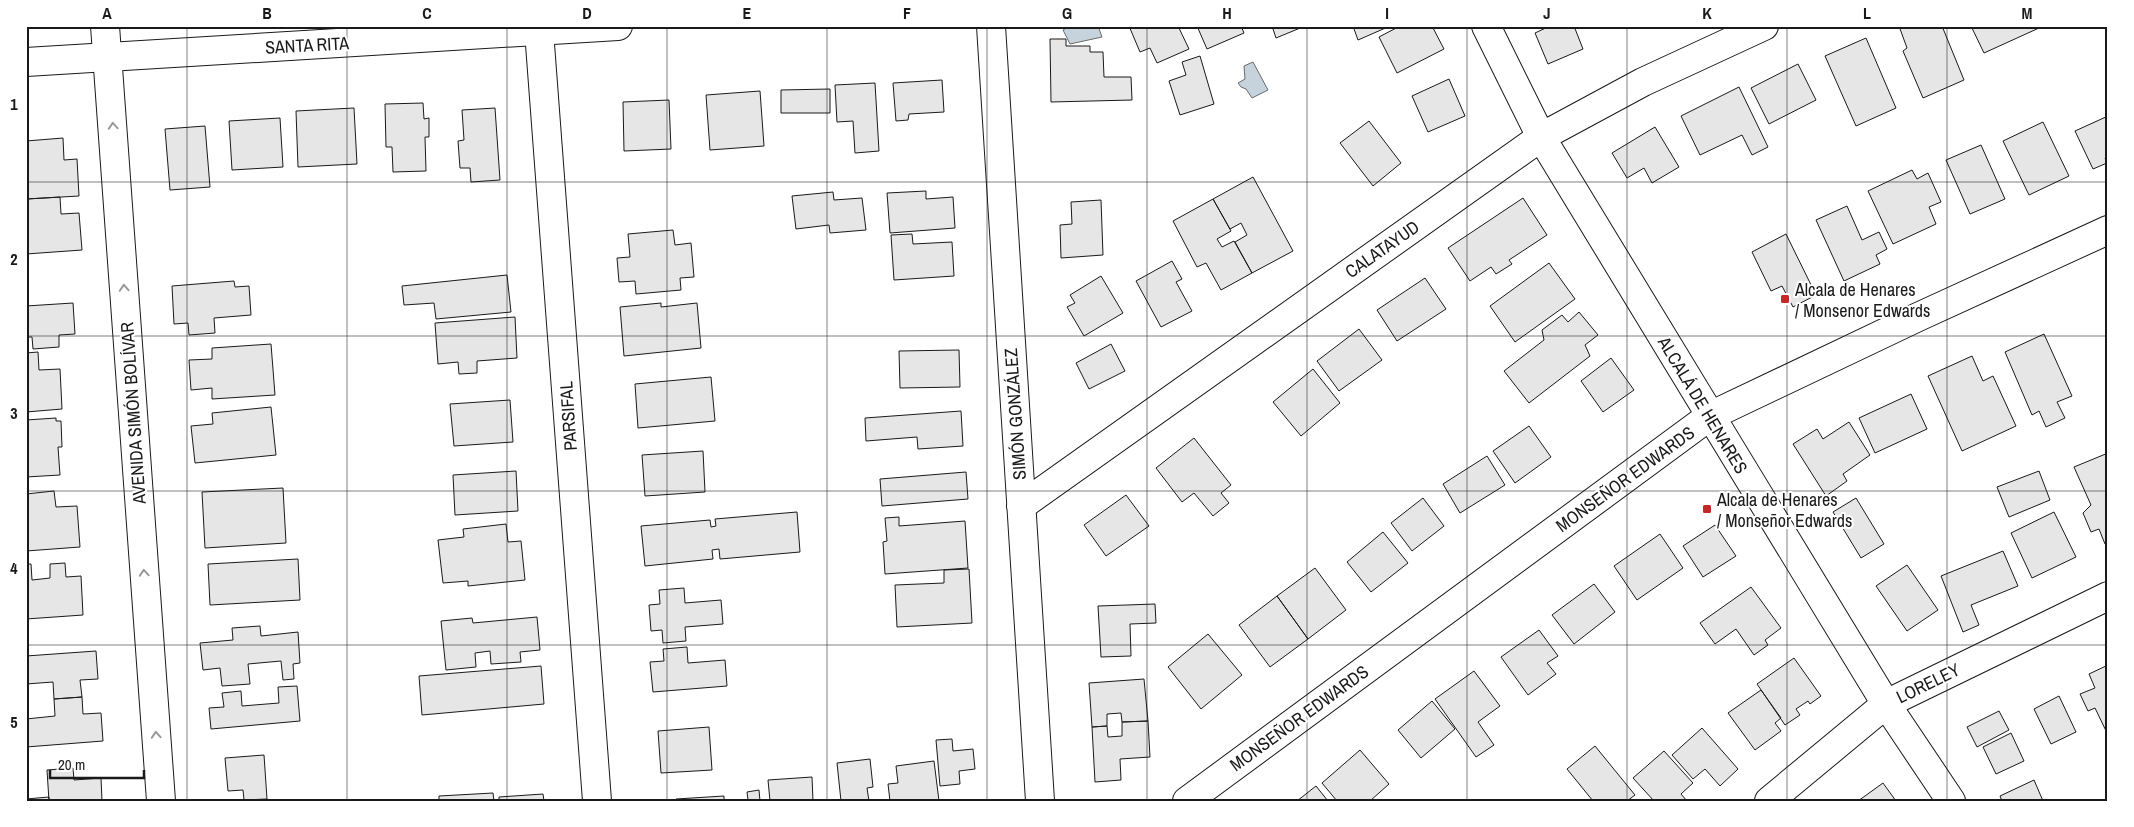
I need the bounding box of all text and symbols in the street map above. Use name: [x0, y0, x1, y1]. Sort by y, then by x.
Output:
text: A: [102, 2, 112, 24]
text: B: [262, 2, 272, 24]
text: C: [422, 2, 432, 24]
text: D: [582, 2, 592, 24]
text: E: [743, 2, 752, 24]
text: F: [903, 2, 911, 24]
text: G: [1062, 2, 1072, 24]
text: H: [1222, 2, 1232, 24]
text: I: [1385, 2, 1389, 24]
text: J: [1543, 2, 1551, 24]
text: K: [1702, 2, 1712, 24]
text: L: [1863, 2, 1871, 24]
text: M: [2022, 2, 2033, 24]
street label: SANTA RITA: [264, 30, 350, 60]
text: 1: [10, 93, 18, 115]
one-way arrow: [107, 122, 118, 130]
street label: CALATAYUD: [1340, 214, 1424, 284]
text: 2: [10, 248, 18, 270]
place label: Alcala de Henares / Monsenor Edwards: [1794, 277, 1930, 323]
one-way arrow: [119, 284, 130, 292]
marker: Alcala de Henares / Monsenor Edwards: [1779, 293, 1791, 305]
street label: AVENIDA SIMÓN BOLÍVAR: [114, 321, 152, 506]
street label: ALCALÁ DE HENARES: [1652, 331, 1754, 478]
street label: SIMÓN GONZÁLEZ: [998, 347, 1032, 481]
street label: PARSIFAL: [553, 380, 583, 452]
text: 3: [10, 402, 18, 424]
street label: MONSEÑOR EDWARDS: [1551, 420, 1700, 538]
place label: Alcala de Henares / Monseñor Edwards: [1716, 487, 1852, 533]
marker: Alcala de Henares / Monseñor Edwards: [1701, 503, 1713, 515]
text: 4: [10, 557, 18, 579]
one-way arrow: [139, 568, 150, 576]
street label: LORELEY: [1892, 657, 1964, 709]
street label: MONSEÑOR EDWARDS: [1225, 659, 1374, 777]
text: 5: [10, 711, 18, 733]
one-way arrow: [150, 730, 161, 738]
scale bar: [50, 747, 144, 779]
text: 20 m: [58, 754, 85, 775]

